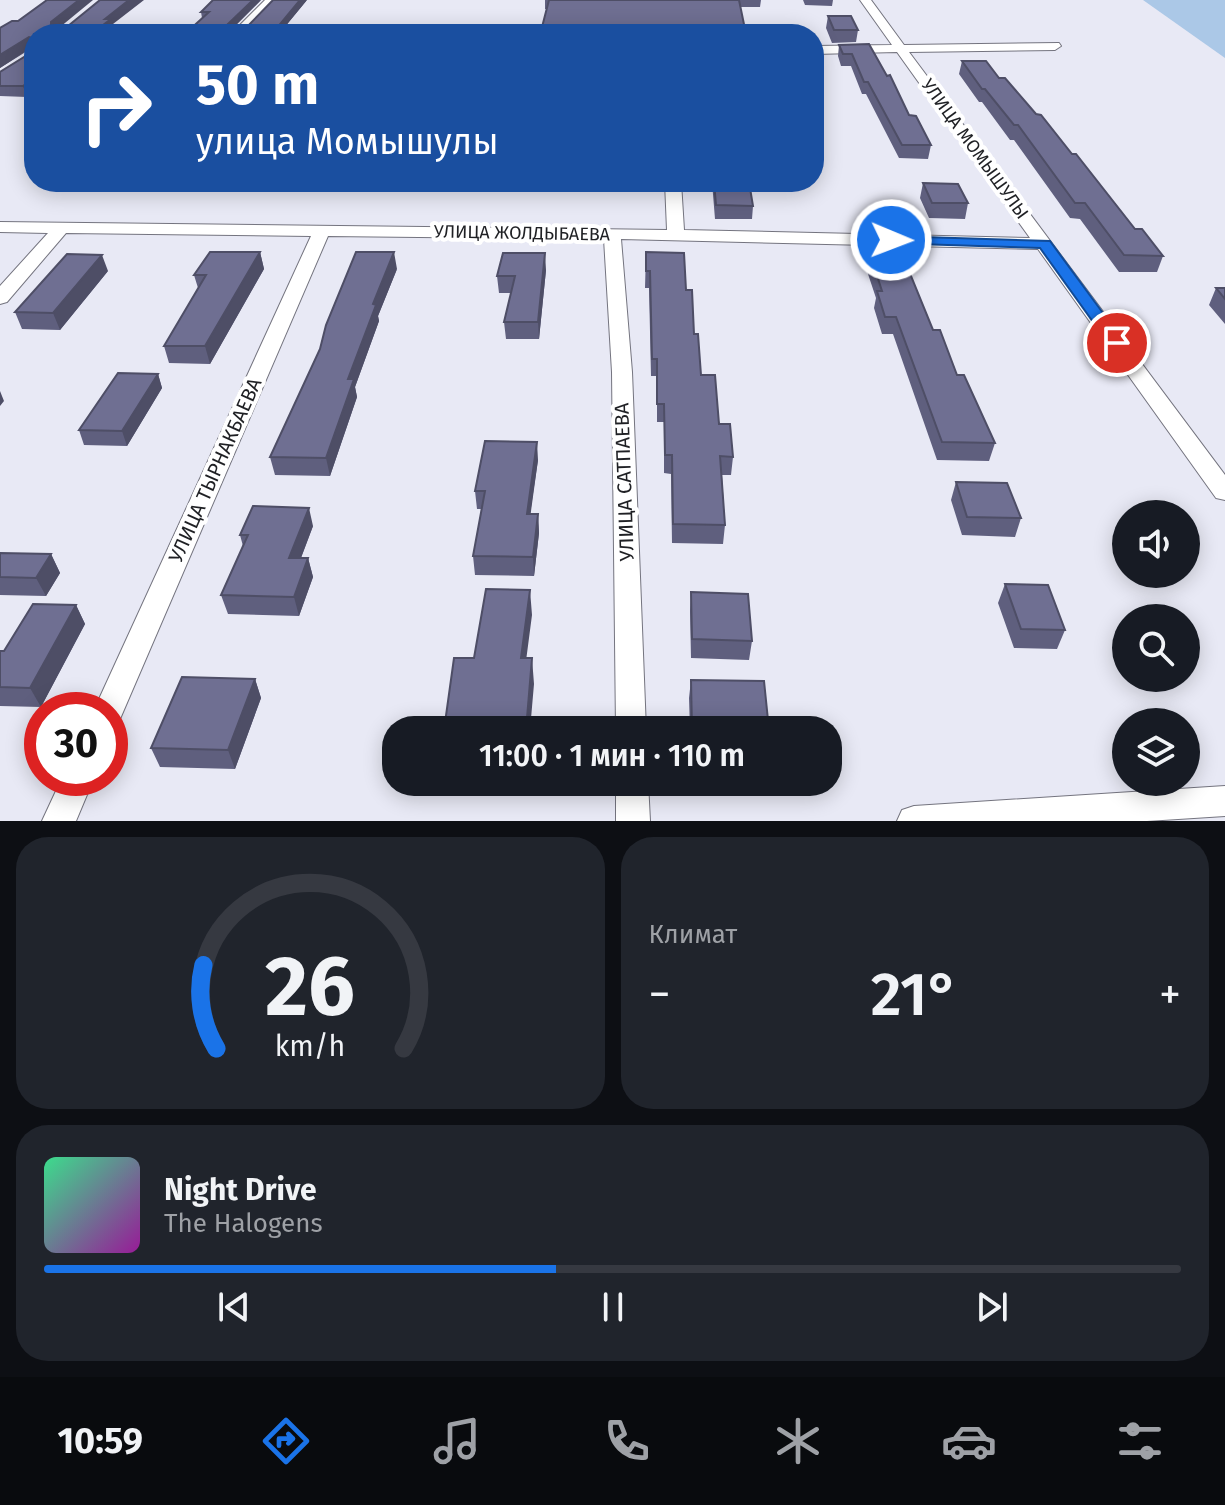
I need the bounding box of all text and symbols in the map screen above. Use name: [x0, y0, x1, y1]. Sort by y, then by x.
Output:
text: 50 m: [196, 52, 319, 119]
icon: right: [64, 56, 168, 160]
street label: УЛИЦА МОМЫШУЛЫ: [917, 75, 1033, 223]
text: улица Момышулы: [196, 120, 499, 164]
position arrow: [849, 198, 933, 282]
street label: УЛИЦА ЖОЛДЫБАЕВА: [434, 220, 611, 246]
pin: [1083, 309, 1151, 377]
icon: arrive: [1095, 321, 1139, 365]
street label: УЛИЦА ТЫРНАКБАЕВА: [163, 374, 267, 566]
street label: УЛИЦА САТПАЕВА: [609, 402, 639, 562]
map controls: [1112, 500, 1200, 796]
button: sound: [1112, 500, 1200, 588]
button: search: [1112, 604, 1200, 692]
speed limit sign: 30: [24, 692, 128, 796]
button: layers: [1112, 708, 1200, 796]
text: 11:00 · 1 мин · 110 m: [479, 738, 745, 774]
text: Климат: [649, 919, 737, 950]
text: 26: [265, 937, 355, 1037]
text: 21°: [871, 959, 959, 1031]
text: −: [649, 968, 671, 1021]
text: +: [1159, 968, 1181, 1021]
text: km/h: [275, 1029, 346, 1064]
text: Night Drive: [164, 1172, 317, 1208]
text: The Halogens: [164, 1208, 323, 1239]
icon: previous: [212, 1285, 256, 1329]
icon: pause: [591, 1285, 635, 1329]
icon: next: [970, 1285, 1014, 1329]
icon: directions: [258, 1413, 314, 1469]
icon: music: [429, 1413, 485, 1469]
icon: phone: [599, 1413, 655, 1469]
icon: climate: [770, 1413, 826, 1469]
icon: car: [941, 1413, 997, 1469]
icon: filters: [1112, 1413, 1168, 1469]
text: 10:59: [57, 1419, 143, 1463]

